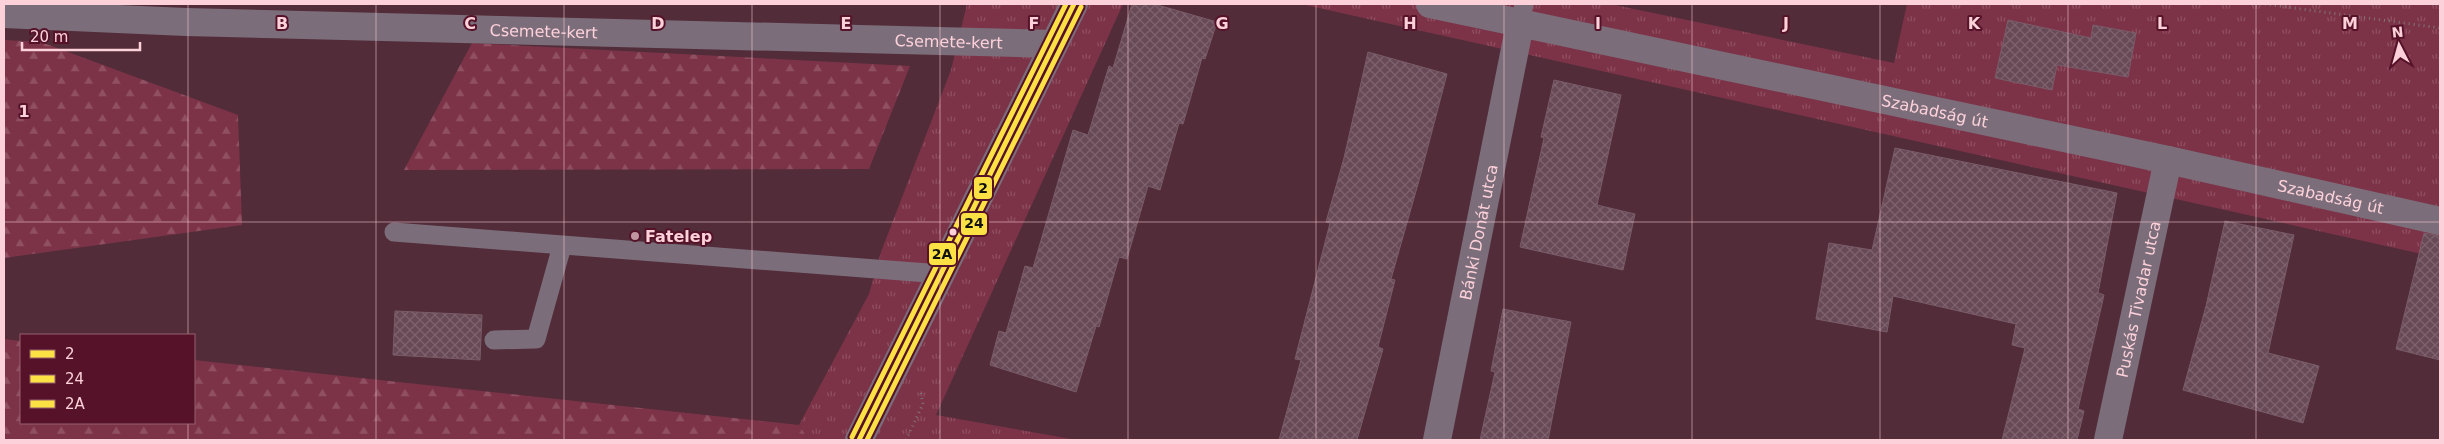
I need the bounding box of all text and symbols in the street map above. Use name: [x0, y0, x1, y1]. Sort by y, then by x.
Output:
text: B: [276, 14, 288, 33]
text: C: [464, 14, 476, 33]
text: D: [651, 14, 665, 33]
text: E: [841, 14, 851, 33]
text: F: [1029, 14, 1039, 33]
text: G: [1215, 14, 1229, 33]
text: H: [1403, 14, 1417, 33]
text: I: [1595, 14, 1601, 33]
text: J: [1782, 14, 1789, 33]
text: K: [1968, 14, 1981, 33]
text: L: [2157, 14, 2167, 33]
text: M: [2342, 14, 2358, 33]
scale bar: [22, 20, 140, 52]
north arrow: [2374, 20, 2424, 70]
street label: Csemete-kert: [489, 21, 598, 42]
text: N: [2391, 24, 2404, 41]
text: 20 m: [30, 28, 68, 46]
street label: Csemete-kert: [894, 31, 1003, 53]
street label: Szabadság út: [1880, 91, 1990, 132]
text: 1: [18, 102, 30, 121]
street label: Bánki Donát utca: [1456, 163, 1502, 302]
line badge: 2: [973, 176, 993, 200]
street label: Szabadság út: [2276, 176, 2385, 218]
text: 2: [978, 180, 988, 196]
line badge: 24: [960, 212, 988, 236]
text: 24: [964, 215, 984, 231]
street label: Puskás Tivadar utca: [2113, 219, 2165, 379]
place label: Fatelep: [645, 227, 712, 246]
unlabelled marker: [948, 227, 958, 237]
marker: Fatelep: [629, 230, 641, 242]
line badge: 2A: [928, 242, 957, 266]
text: 2A: [932, 246, 952, 262]
legend: [20, 334, 195, 424]
text: 2: [65, 345, 75, 363]
text: 24: [65, 370, 84, 388]
text: 2A: [65, 395, 86, 413]

